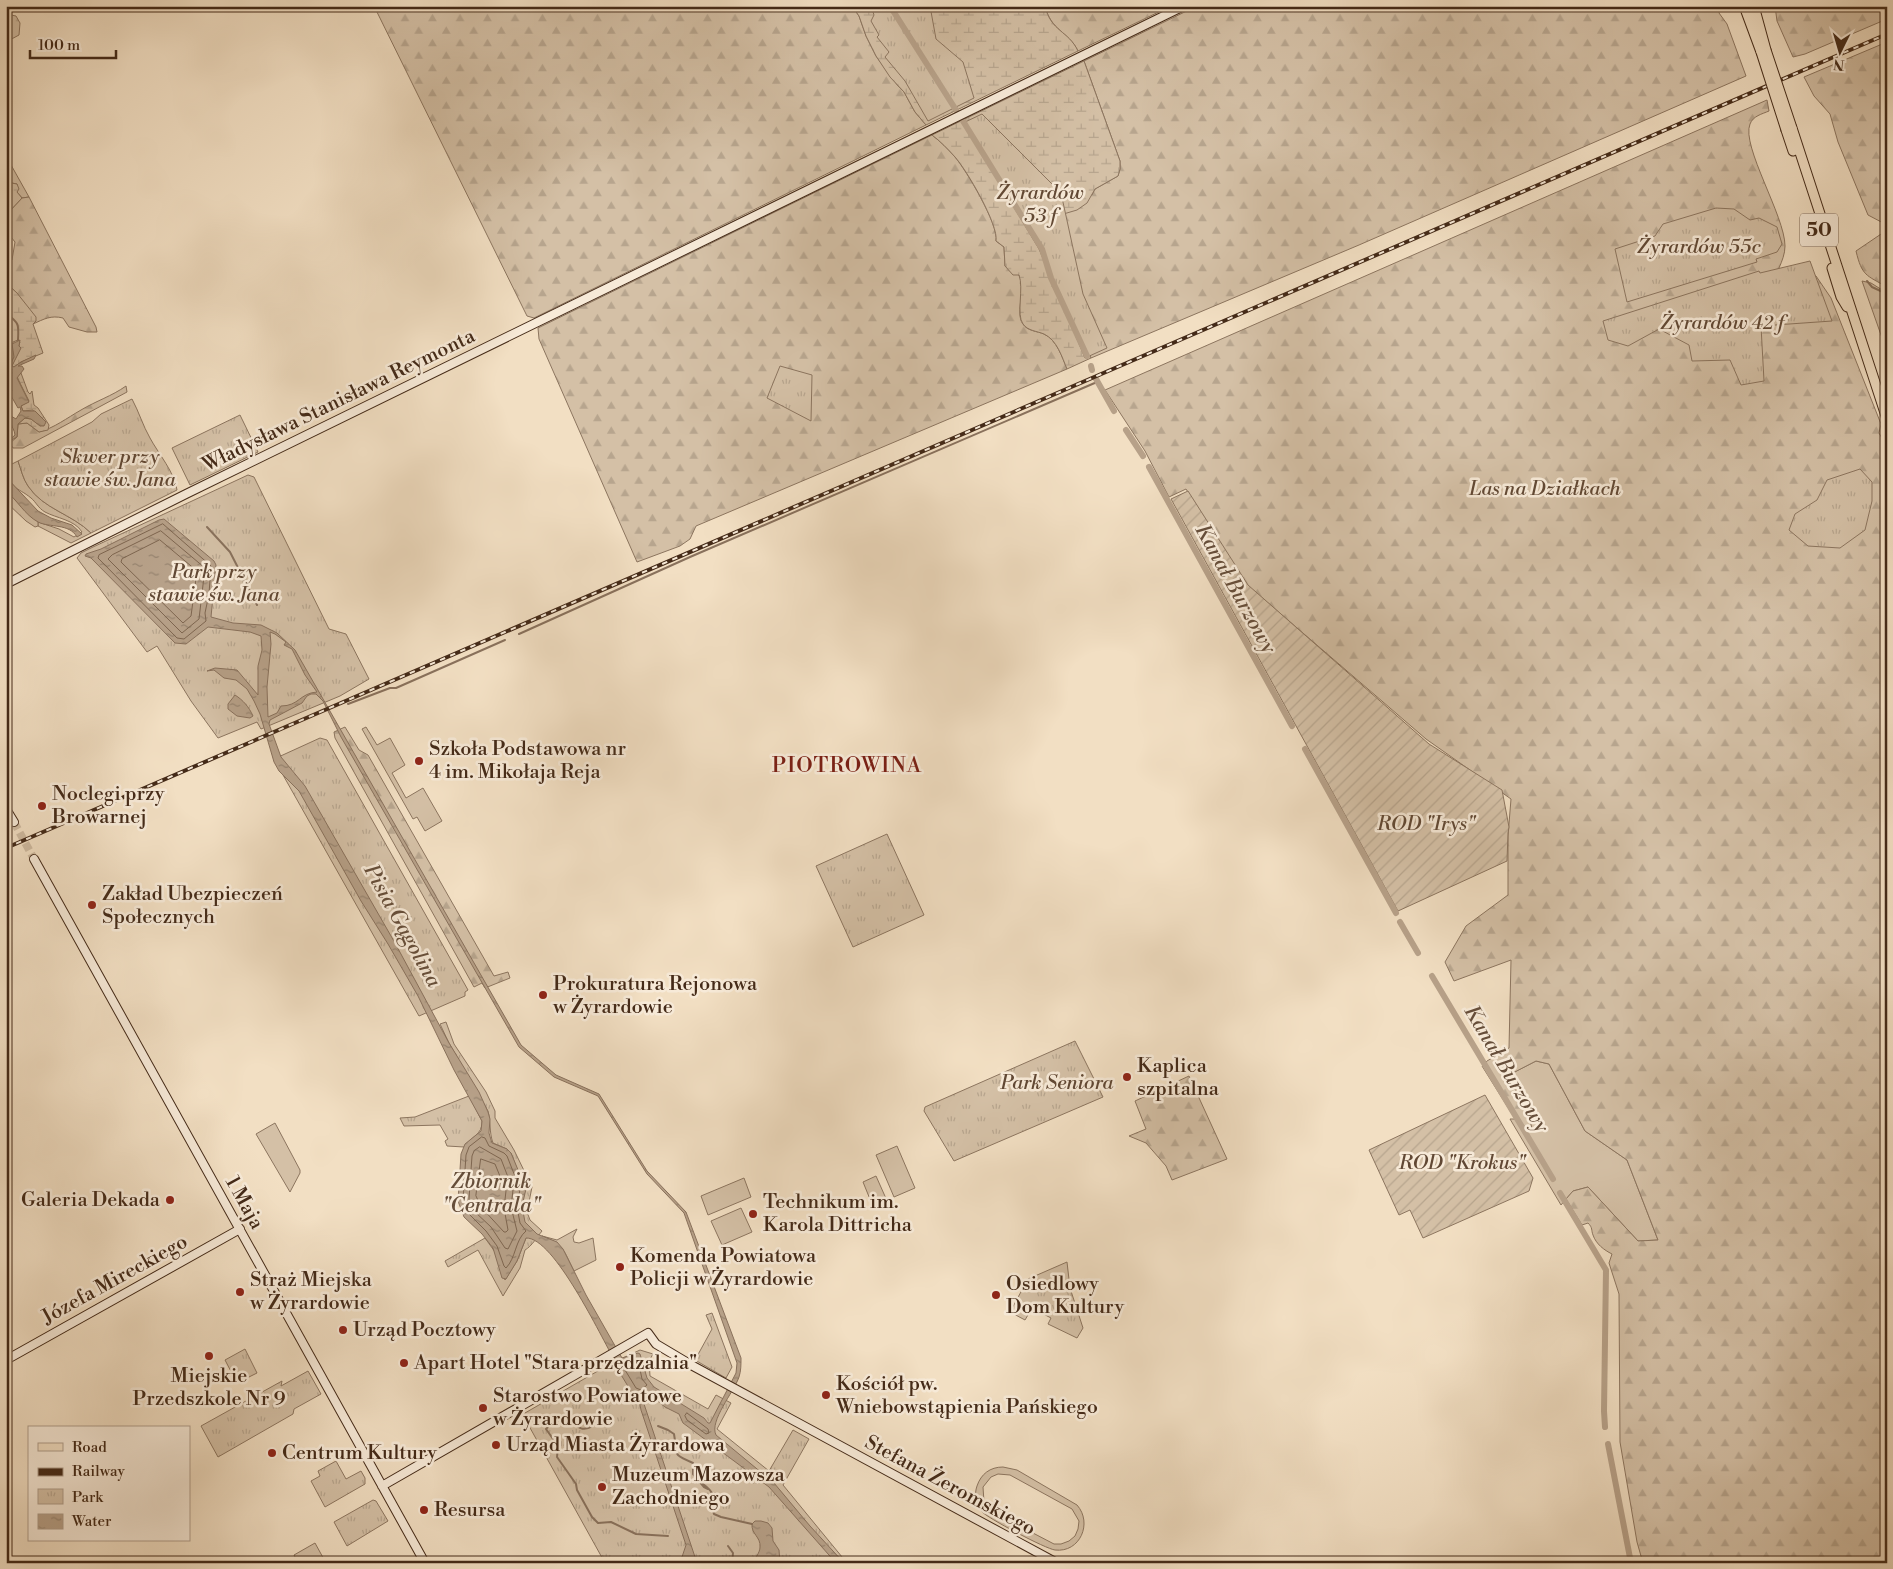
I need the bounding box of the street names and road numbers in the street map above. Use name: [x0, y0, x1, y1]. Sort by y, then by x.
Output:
road number: 50: [1800, 214, 1838, 246]
street label: Władysława Stanisława Reymonta: [198, 324, 480, 478]
street label: 1 Maja: [219, 1172, 269, 1235]
street label: Józefa Mireckiego: [37, 1230, 192, 1331]
street label: Stefana Żeromskiego: [860, 1430, 1040, 1542]

